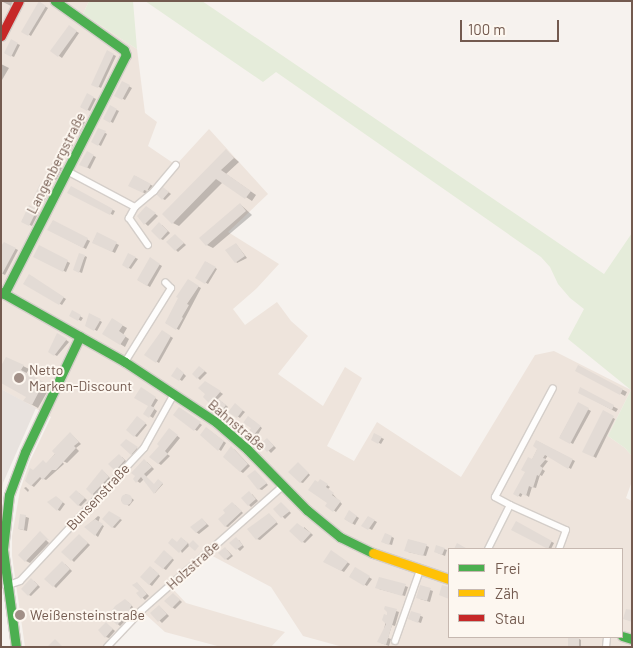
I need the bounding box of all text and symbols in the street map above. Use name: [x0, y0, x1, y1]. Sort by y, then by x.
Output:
scale bar: [463, 10, 562, 42]
text: 100 m: [468, 20, 506, 38]
street label: Langenbergstraße: [23, 109, 89, 217]
place label: Netto Marken-Discount: [29, 362, 132, 394]
marker: Netto Marken-Discount: [13, 372, 25, 384]
street label: Bahnstraße: [205, 396, 269, 454]
street label: Bunsenstraße: [63, 460, 133, 534]
street label: Holzstraße: [163, 537, 223, 593]
legend: [448, 548, 623, 638]
text: Frei: [495, 559, 521, 577]
text: Zäh: [495, 584, 519, 602]
place label: Weißensteinstraße: [30, 607, 145, 623]
marker: Weißensteinstraße: [14, 609, 26, 621]
text: Stau: [495, 609, 525, 627]

